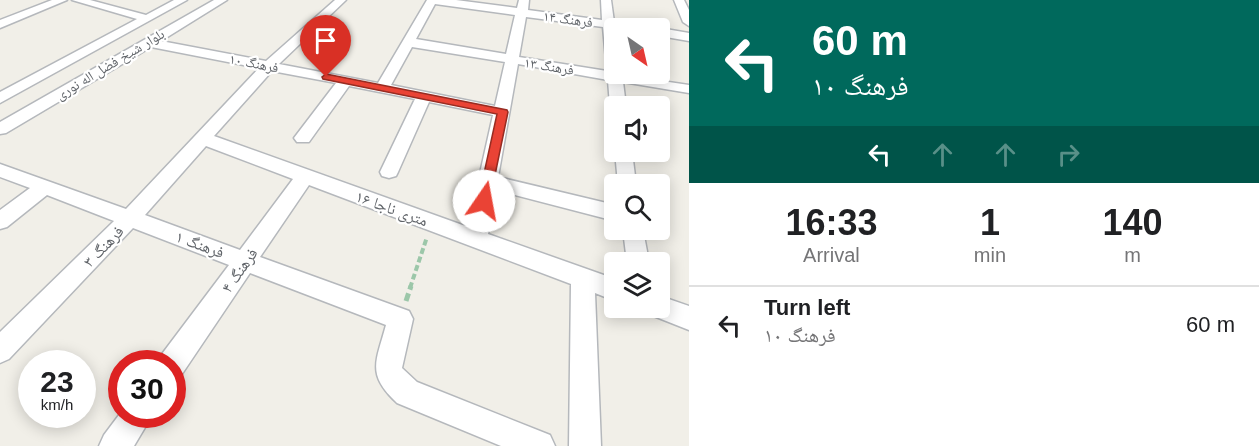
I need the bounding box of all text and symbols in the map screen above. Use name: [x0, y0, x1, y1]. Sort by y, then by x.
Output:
street label: فرهنگ ۱۴: [542, 8, 594, 31]
pin: [300, 15, 351, 77]
text: 60 m: [812, 17, 908, 64]
north arrow: [604, 18, 670, 84]
map controls: [604, 18, 670, 318]
icon: arrive: [309, 24, 342, 57]
icon: left: [713, 24, 791, 102]
street label: بلوار شیخ فضل اله نوری: [53, 25, 168, 104]
street label: فرهنگ ۱۰: [228, 50, 280, 77]
street label: فرهنگ ۱۳: [523, 54, 575, 79]
text: فرهنگ ۱۰: [812, 71, 909, 101]
button: sound: [604, 96, 670, 162]
icon: left: [863, 138, 896, 171]
icon: ahead: [926, 138, 959, 171]
icon: ahead: [989, 138, 1022, 171]
icon: right: [1052, 138, 1085, 171]
position arrow: [452, 169, 516, 233]
button: search: [604, 174, 670, 240]
street label: ۱۶ متری ناجا: [353, 188, 430, 231]
text: 16:33: [785, 202, 877, 243]
text: 1: [980, 202, 1000, 243]
text: 140: [1102, 202, 1163, 243]
street label: فرهنگ ۳: [80, 222, 128, 271]
street label: فرهنگ ۱: [173, 228, 226, 262]
text: Arrival: [803, 244, 860, 266]
text: min: [974, 244, 1006, 266]
text: m: [1124, 244, 1141, 266]
street label: فرهنگ ۴: [218, 245, 262, 296]
button: layers: [604, 252, 670, 318]
text: Turn left: [764, 295, 850, 320]
icon: left: [713, 309, 746, 342]
text: 60 m: [1186, 312, 1235, 337]
text: فرهنگ ۱۰: [764, 324, 836, 346]
speed limit sign: 30: [108, 350, 186, 428]
text: 23: [40, 365, 74, 398]
text: km/h: [41, 396, 73, 413]

